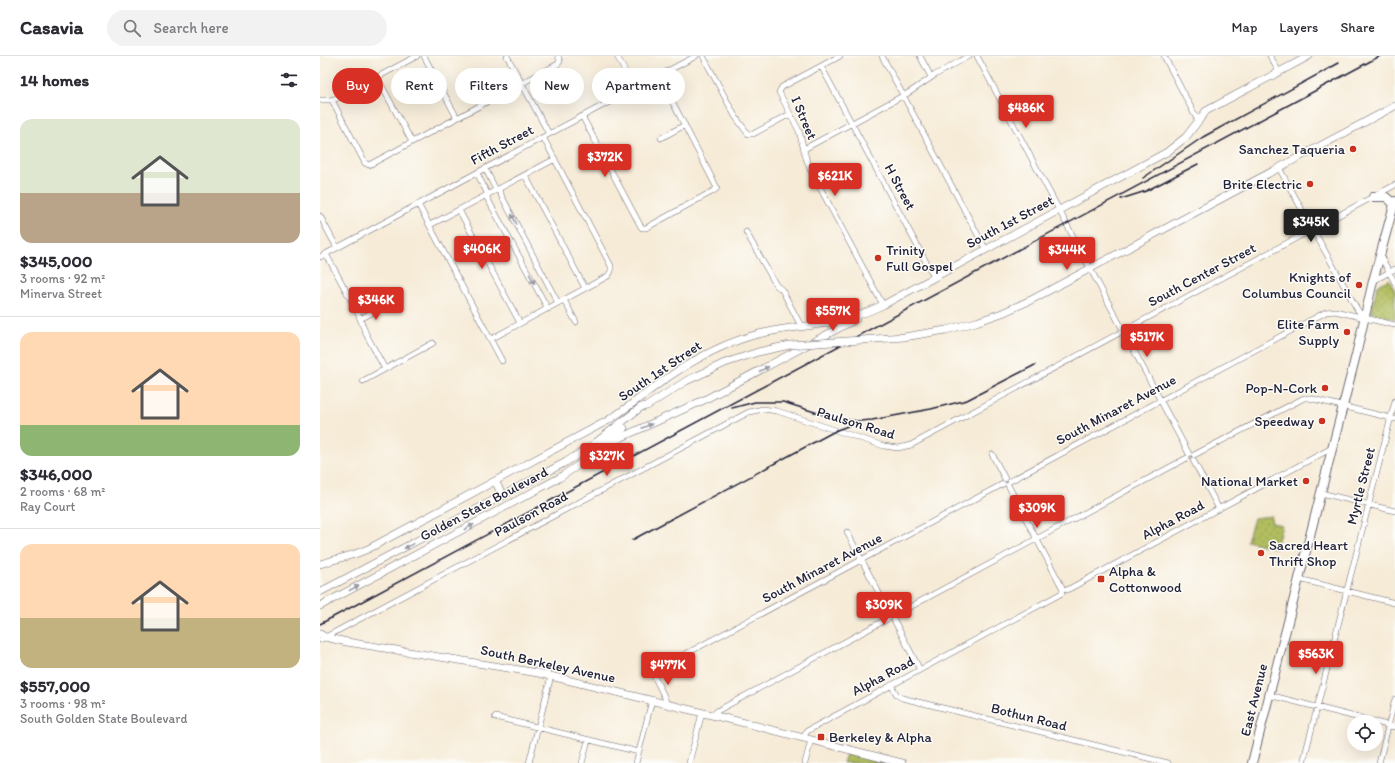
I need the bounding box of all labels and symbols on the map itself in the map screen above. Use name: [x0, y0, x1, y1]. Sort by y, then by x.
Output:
street label: I Street: [787, 94, 821, 142]
pin: $486K: [998, 95, 1054, 129]
street label: Fifth Street: [468, 121, 536, 169]
place label: Sanchez Taqueria: [1239, 141, 1346, 158]
pin: $372K: [577, 144, 633, 178]
marker: Sanchez Taqueria: [1348, 144, 1358, 154]
street label: H Street: [881, 161, 919, 213]
pin: $621K: [807, 163, 863, 197]
place label: Brite Electric: [1223, 176, 1302, 193]
marker: Brite Electric: [1305, 179, 1315, 189]
street label: South 1st Street: [963, 192, 1057, 252]
pin: $345K: [1283, 209, 1339, 243]
one-way arrow: [511, 213, 517, 225]
pin: $406K: [454, 236, 510, 270]
pin: $344K: [1039, 237, 1095, 271]
street label: South Center Street: [1145, 239, 1259, 311]
place label: Trinity Full Gospel: [886, 242, 953, 275]
marker: Trinity Full Gospel: [873, 253, 883, 263]
place label: Knights of Columbus Council: [1242, 269, 1352, 302]
one-way arrow: [528, 273, 535, 285]
marker: Knights of Columbus Council: [1354, 280, 1364, 290]
pin: $346K: [348, 287, 404, 321]
pin: $557K: [805, 298, 861, 332]
place label: Elite Farm Supply: [1277, 316, 1339, 349]
pin: $517K: [1119, 324, 1175, 358]
marker: Elite Farm Supply: [1342, 327, 1352, 337]
street label: South 1st Street: [615, 337, 705, 405]
one-way arrow: [758, 366, 769, 372]
street label: South Minaret Avenue: [1053, 371, 1179, 449]
place label: Pop-N-Cork: [1246, 380, 1318, 397]
marker: Pop-N-Cork: [1320, 383, 1330, 393]
street label: Paulson Road: [815, 403, 897, 443]
place label: Speedway: [1255, 413, 1314, 430]
marker: Speedway: [1317, 416, 1327, 426]
one-way arrow: [641, 423, 652, 429]
pin: $327K: [579, 443, 635, 477]
street label: Myrtle Street: [1343, 446, 1379, 526]
street label: Golden State Boulevard: [417, 463, 551, 545]
place label: National Market: [1201, 473, 1298, 490]
marker: National Market: [1301, 476, 1311, 486]
street label: Paulson Road: [491, 487, 571, 541]
pin: $309K: [1009, 495, 1065, 529]
street label: Alpha Road: [1139, 496, 1207, 544]
one-way arrow: [463, 523, 475, 530]
street label: South Minaret Avenue: [759, 529, 885, 607]
place label: Sacred Heart Thrift Shop: [1269, 537, 1348, 570]
one-way arrow: [403, 543, 415, 549]
marker: Sacred Heart Thrift Shop: [1256, 548, 1266, 558]
place label: Alpha & Cottonwood: [1109, 563, 1182, 596]
marker: Alpha & Cottonwood: [1096, 574, 1106, 584]
one-way arrow: [349, 585, 360, 591]
pin: $309K: [856, 592, 912, 626]
street label: South Berkeley Avenue: [479, 641, 617, 687]
pin: $563K: [1288, 641, 1344, 675]
pin: $477K: [640, 652, 696, 686]
street label: Alpha Road: [849, 652, 917, 700]
street label: East Avenue: [1237, 662, 1271, 738]
street label: Bothun Road: [989, 699, 1069, 735]
place label: Berkeley & Alpha: [829, 729, 933, 746]
marker: Berkeley & Alpha: [816, 732, 826, 742]

